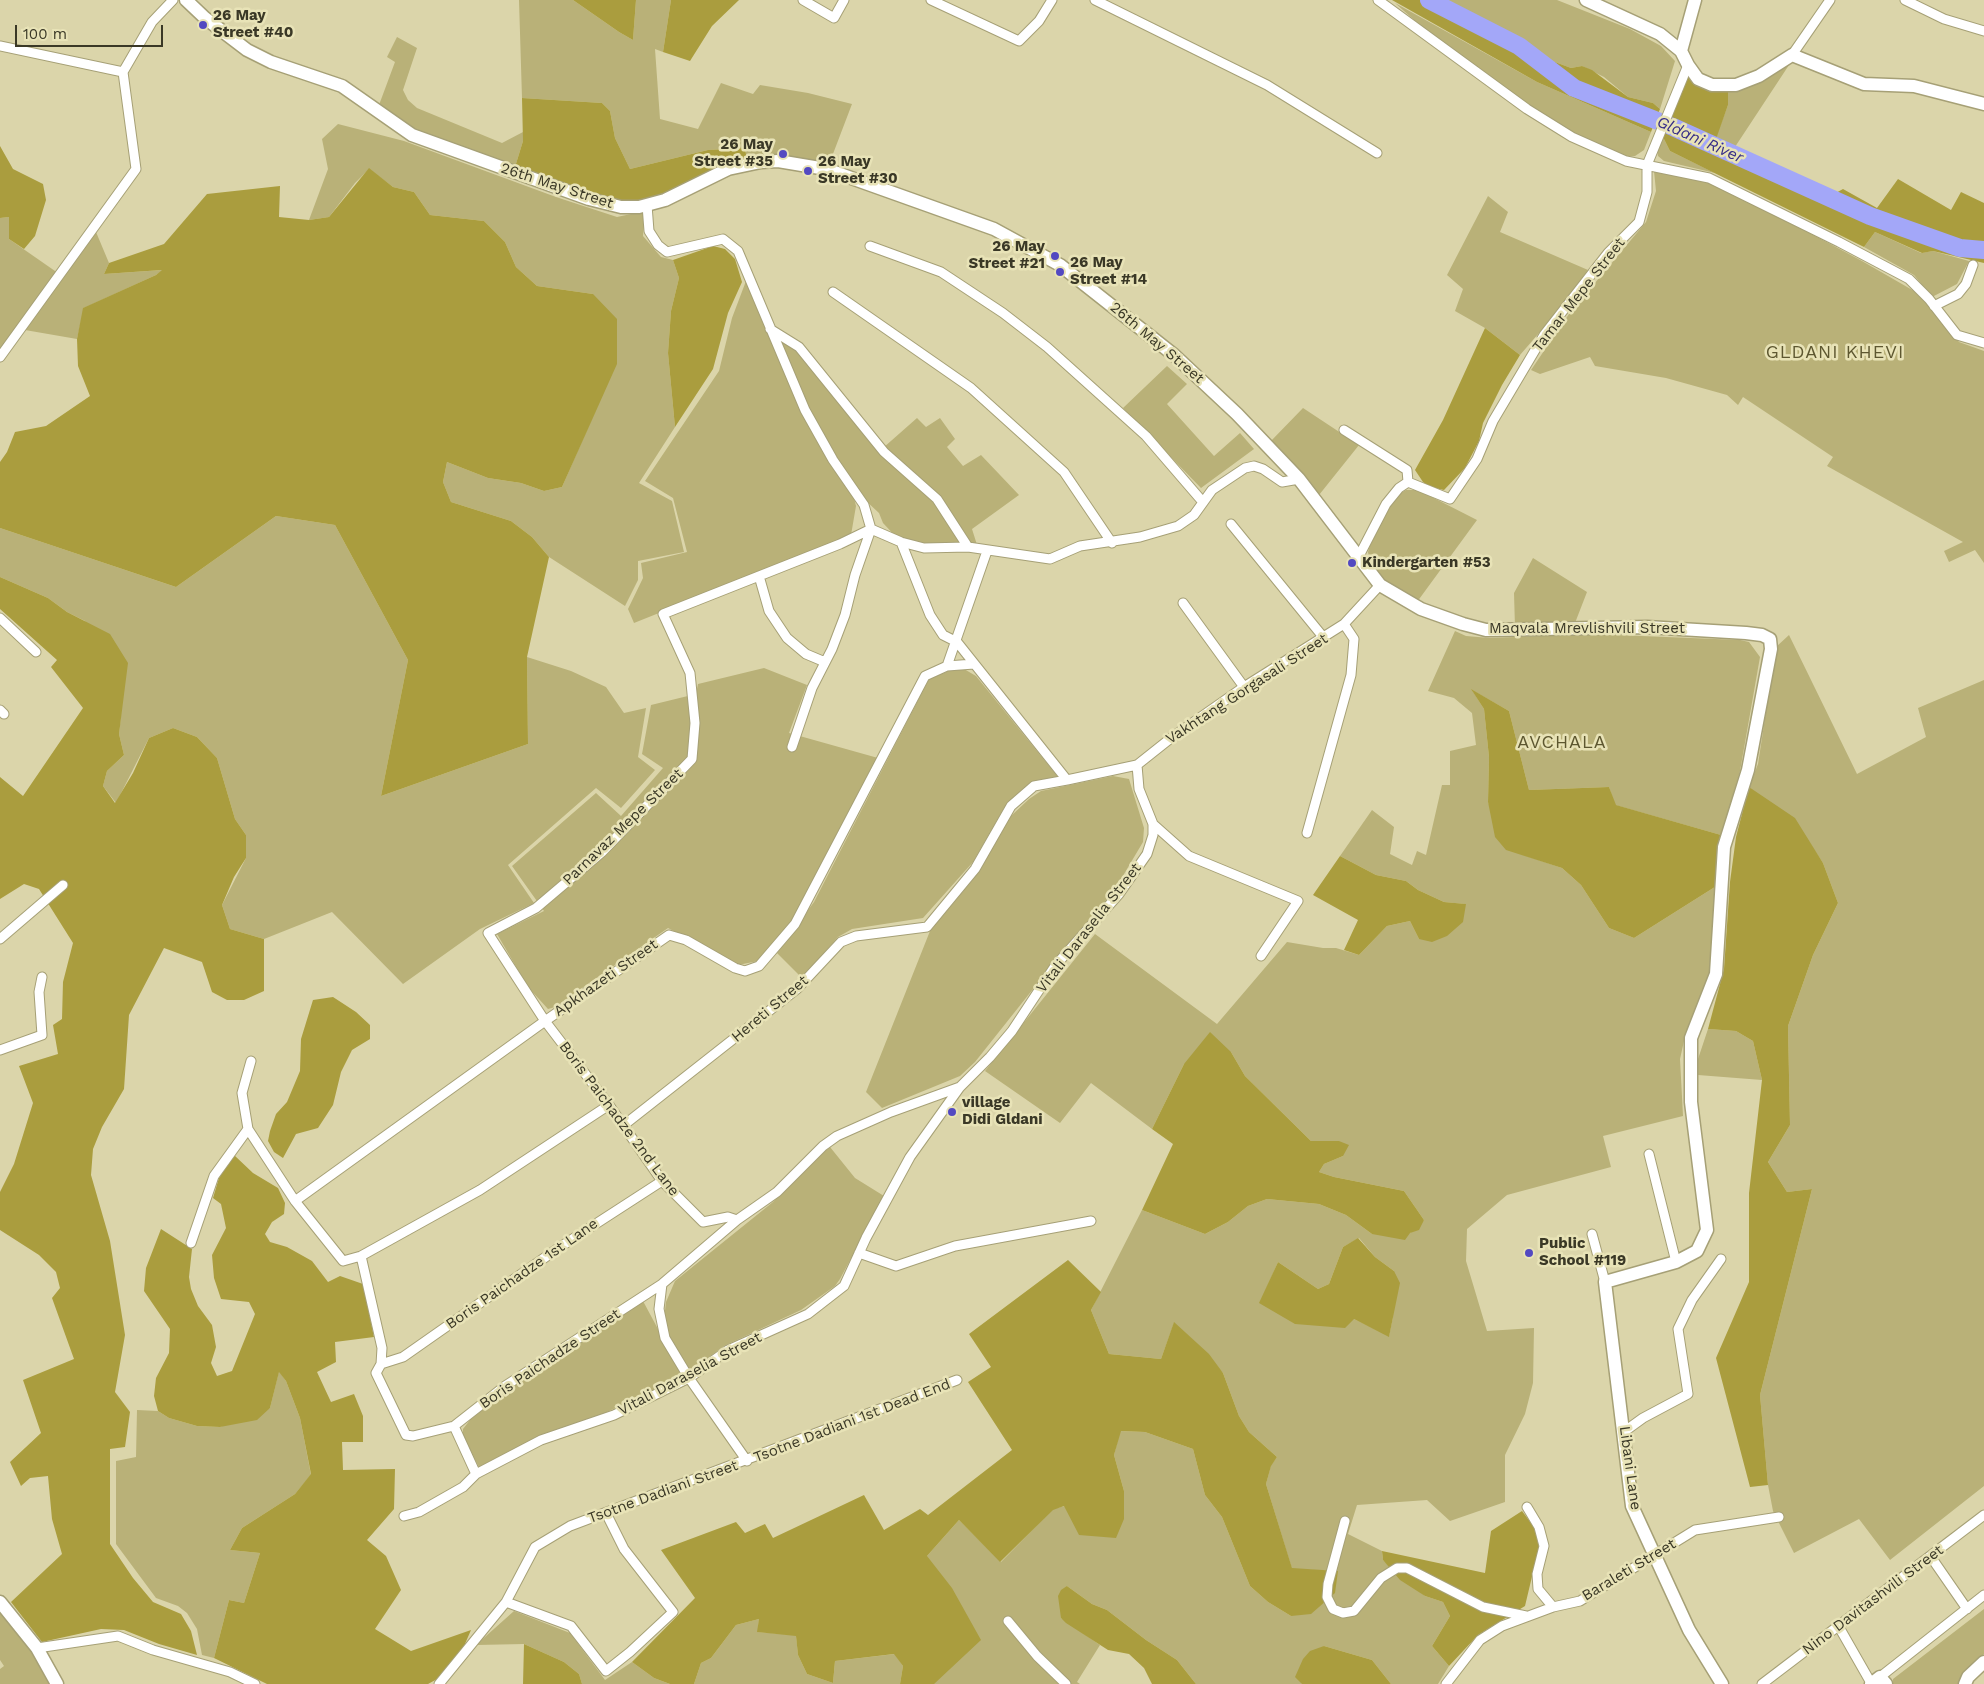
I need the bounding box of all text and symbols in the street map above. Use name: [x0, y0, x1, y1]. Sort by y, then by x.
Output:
place label: 26 May Street #40: [213, 7, 293, 42]
scale bar: [18, 15, 165, 47]
marker: 26 May Street #40: [197, 19, 209, 31]
text: 100 m: [23, 25, 67, 43]
water label: Gldani River: [1654, 112, 1746, 168]
place label: 26 May Street #35: [694, 136, 773, 171]
marker: 26 May Street #35: [777, 148, 789, 160]
place label: 26 May Street #30: [818, 153, 898, 188]
street label: 26th May Street: [498, 159, 616, 213]
marker: 26 May Street #30: [802, 165, 814, 177]
street label: Tamar Mepe Street: [1529, 234, 1629, 356]
place label: 26 May Street #21: [969, 238, 1045, 273]
marker: 26 May Street #21: [1049, 250, 1061, 262]
place label: 26 May Street #14: [1070, 254, 1147, 289]
marker: 26 May Street #14: [1054, 266, 1066, 278]
street label: 26th May Street: [1106, 298, 1208, 388]
district label: GLDANI KHEVI: [1764, 342, 1906, 364]
place label: Kindergarten #53: [1362, 554, 1491, 572]
marker: Kindergarten #53: [1346, 557, 1358, 569]
street label: Maqvala Mrevlishvili Street: [1489, 620, 1685, 638]
street label: Vakhtang Gorgasali Street: [1163, 630, 1331, 748]
district label: AVCHALA: [1516, 732, 1608, 754]
street label: Parnavaz Mepe Street: [559, 765, 687, 889]
street label: Vitali Daraselia Street: [1033, 860, 1145, 996]
street label: Apkhazeti Street: [551, 936, 661, 1020]
street label: Hereti Street: [728, 972, 812, 1046]
street label: Boris Paichadze 2nd Lane: [555, 1038, 683, 1200]
place label: village Didi Gldani: [962, 1094, 1043, 1129]
marker: village Didi Gldani: [946, 1106, 958, 1118]
street label: Boris Paichadze 1st Lane: [443, 1215, 601, 1333]
place label: Public School #119: [1539, 1235, 1626, 1270]
marker: Public School #119: [1523, 1247, 1535, 1259]
street label: Boris Paichadze Street: [476, 1305, 624, 1413]
street label: Vitali Daraselia Street: [615, 1329, 765, 1419]
street label: Tsotne Dadiani 1st Dead End: [751, 1375, 953, 1467]
street label: Libani Lane: [1615, 1425, 1645, 1511]
street label: Tsotne Dadiani Street: [585, 1456, 741, 1528]
street label: Baraleti Street: [1579, 1535, 1679, 1605]
street label: Nino Davitashvili Street: [1799, 1541, 1947, 1659]

